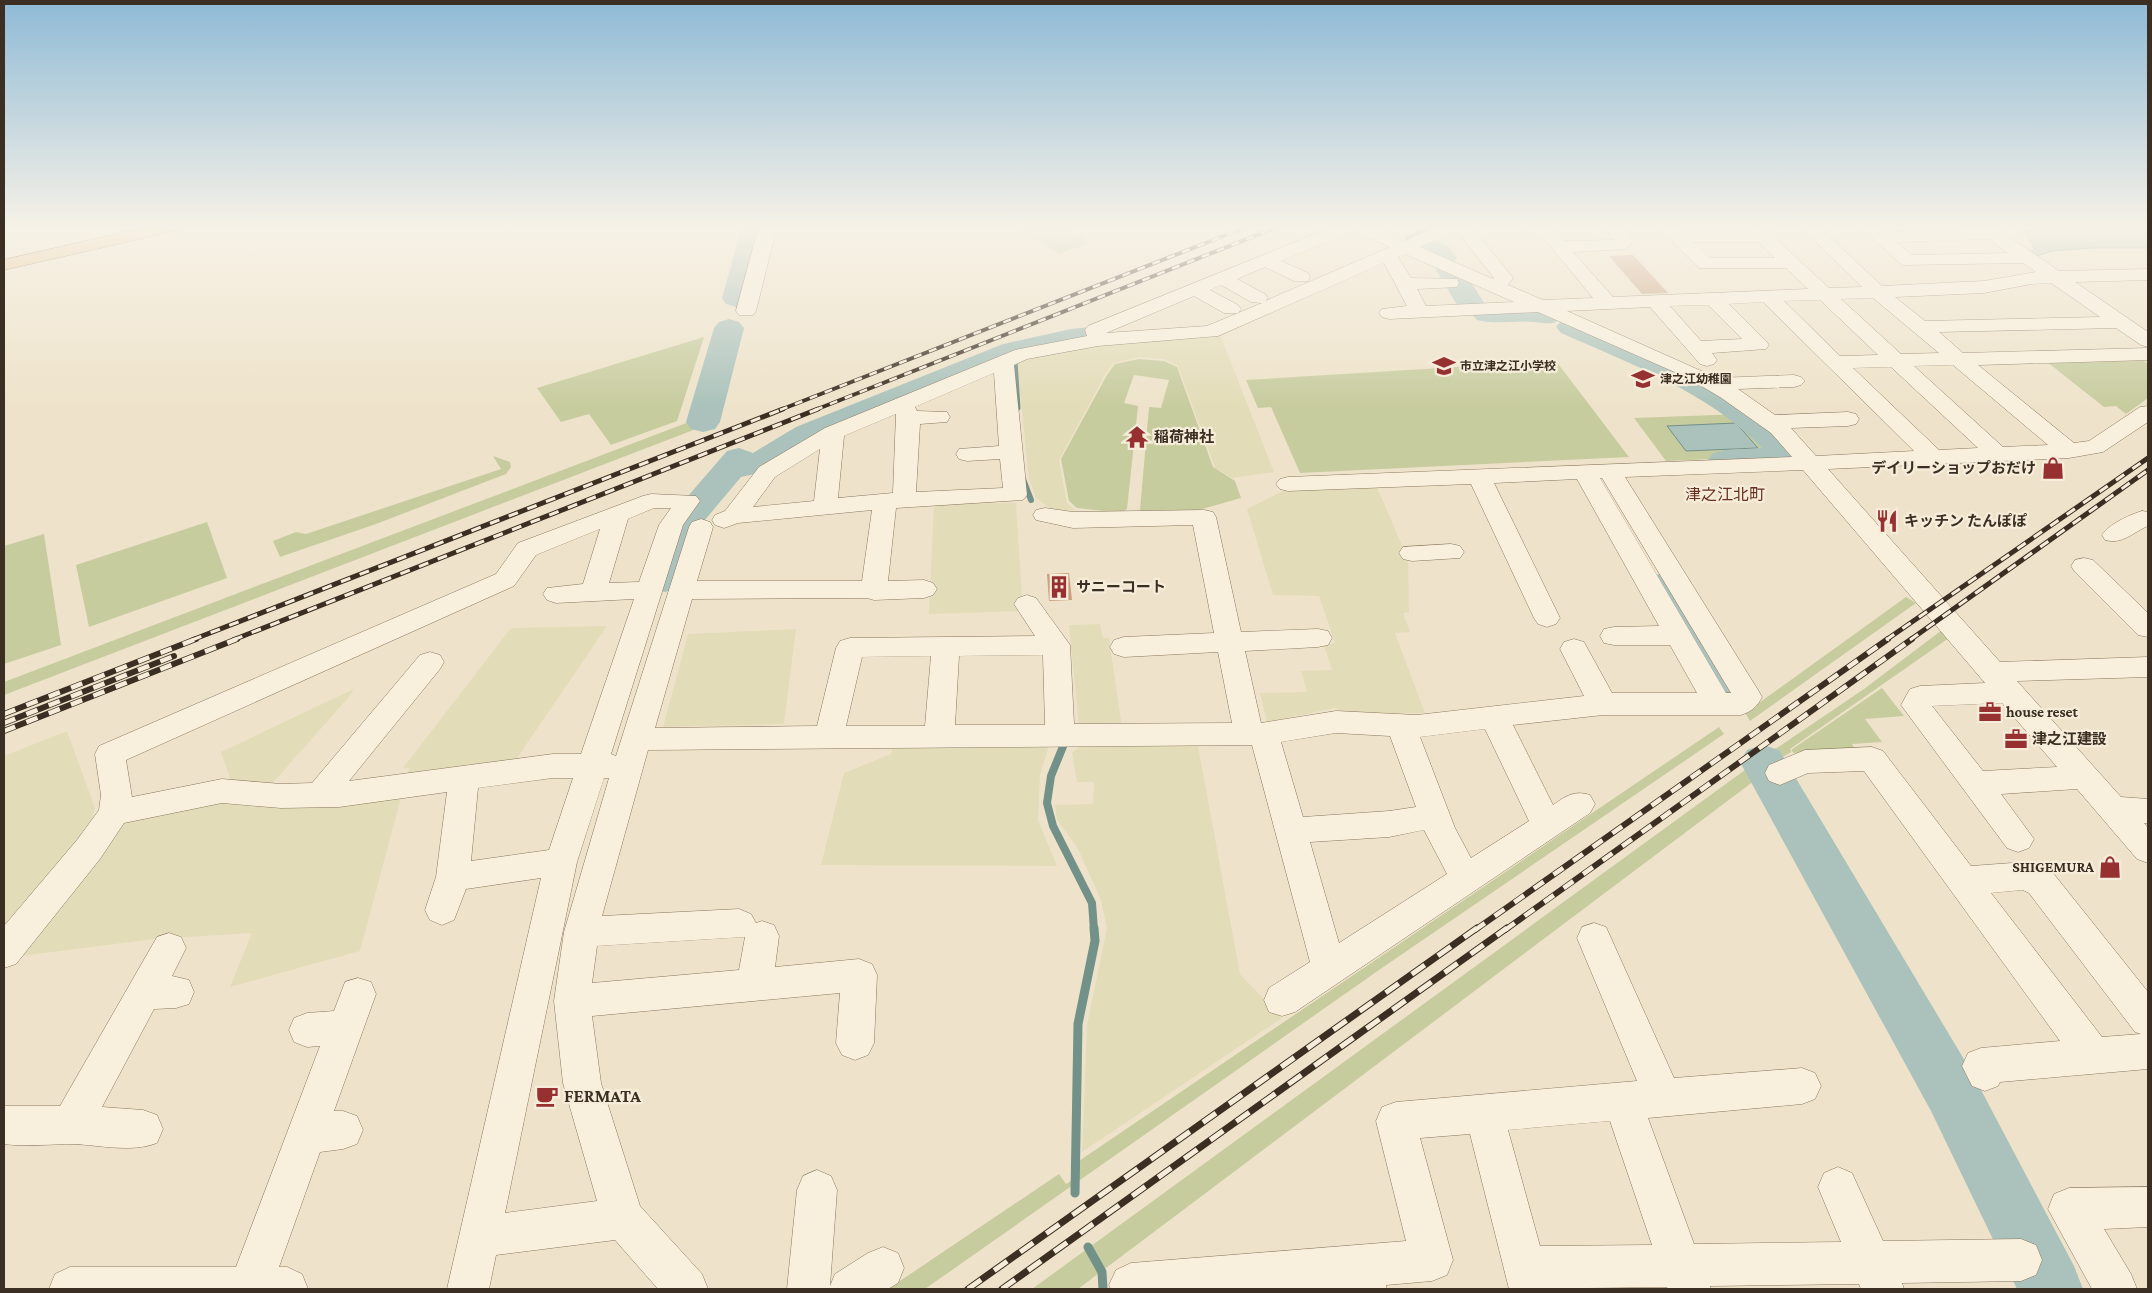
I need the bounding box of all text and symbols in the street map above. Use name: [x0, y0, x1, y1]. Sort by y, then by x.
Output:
school or university icon: 市立津之江小学校: [1431, 353, 1457, 379]
place label: 市立津之江小学校: [1460, 359, 1556, 373]
school or university icon: 津之江幼稚園: [1630, 366, 1656, 392]
place label: 津之江幼稚園: [1660, 372, 1732, 386]
temple icon: 稲荷神社: [1124, 424, 1150, 450]
place label: 稲荷神社: [1154, 428, 1214, 445]
shop icon: デイリーショップおだけ: [2040, 455, 2066, 481]
place label: デイリーショップおだけ: [1871, 460, 2036, 476]
district label: 津之江北町: [1685, 486, 1765, 503]
restaurant icon: キッチン たんぽぽ: [1874, 508, 1900, 534]
place label: キッチン たんぽぽ: [1904, 513, 2027, 529]
building icon: サニーコート: [1046, 574, 1072, 600]
place label: サニーコート: [1076, 579, 1166, 595]
office icon: house reset: [1977, 699, 2003, 725]
place label: house reset: [2006, 704, 2079, 720]
office icon: 津之江建設: [2003, 726, 2029, 752]
place label: 津之江建設: [2032, 731, 2107, 747]
shop icon: SHIGEMURA: [2097, 854, 2123, 880]
place label: SHIGEMURA: [2012, 859, 2095, 875]
cafe icon: FERMATA: [534, 1083, 560, 1109]
place label: FERMATA: [564, 1086, 641, 1106]

